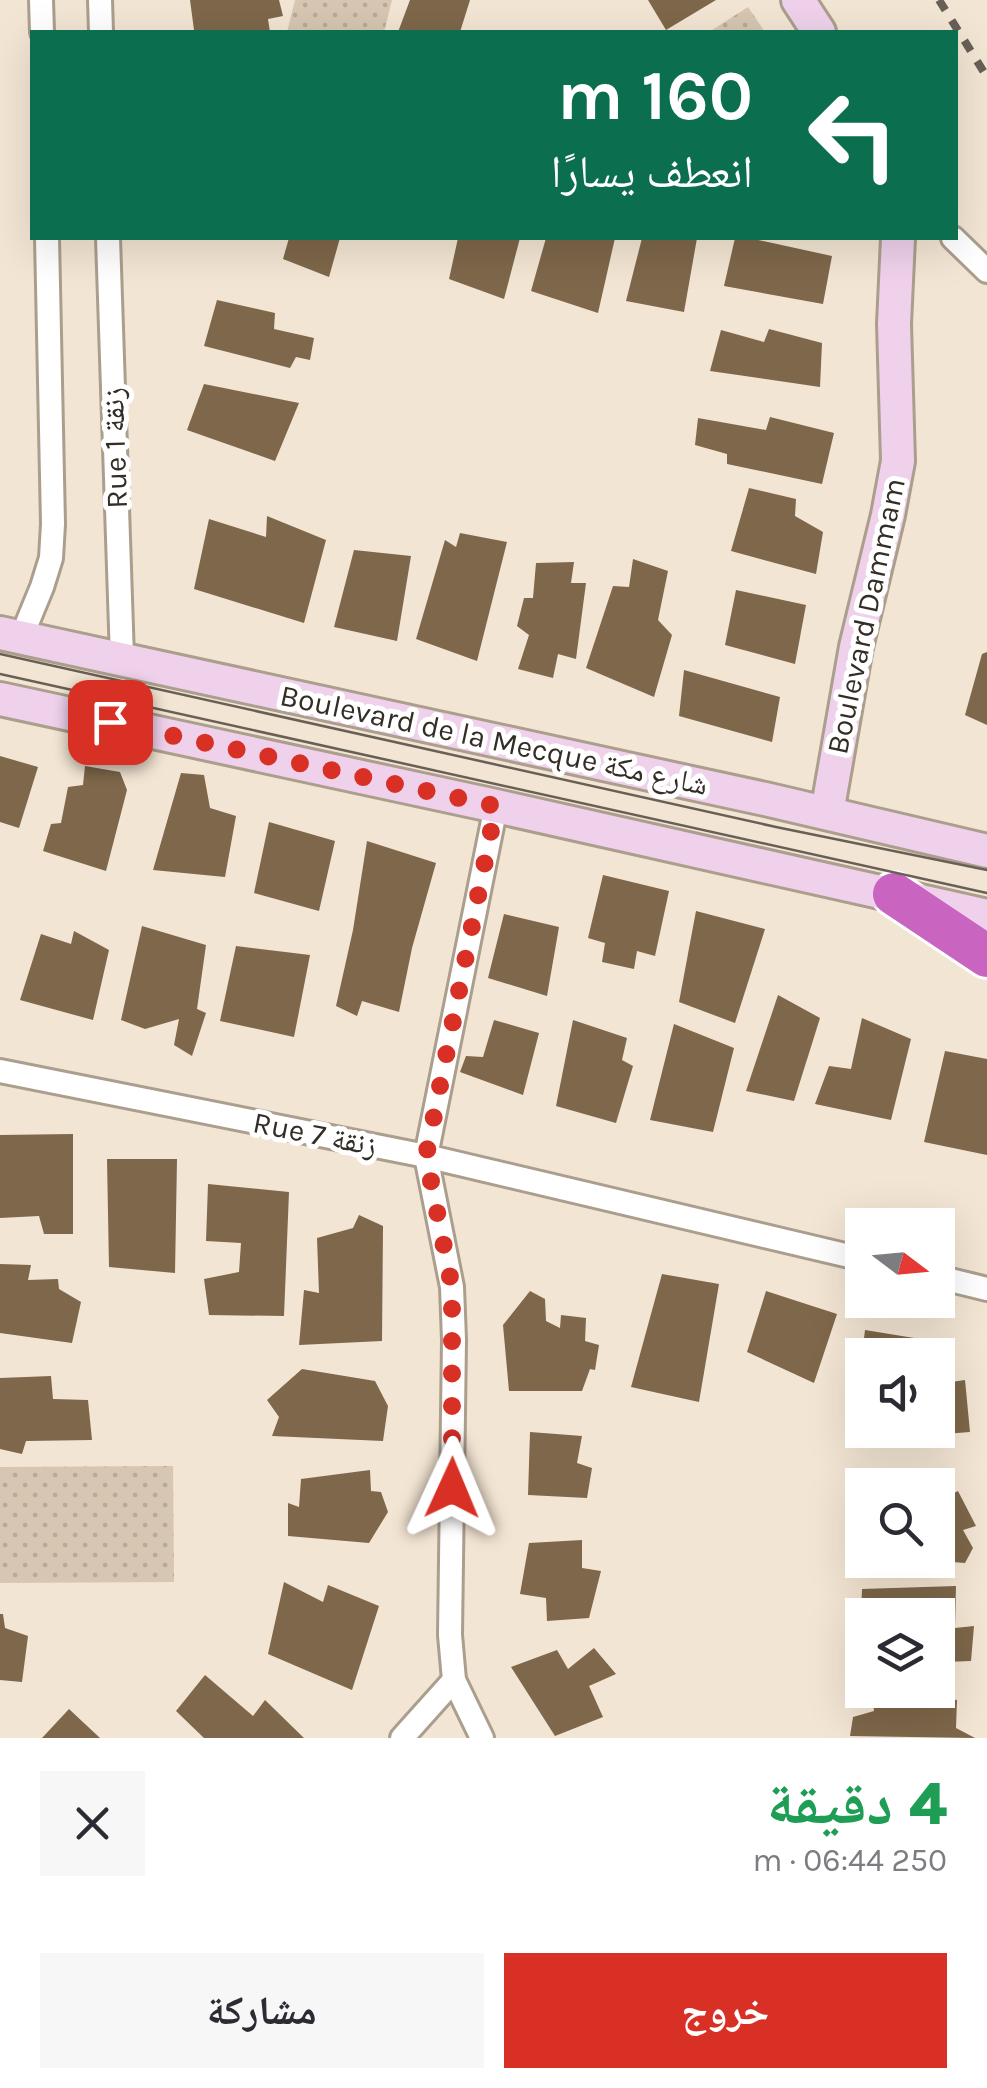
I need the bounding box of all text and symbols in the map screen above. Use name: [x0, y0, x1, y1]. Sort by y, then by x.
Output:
text: 160 m: [557, 55, 753, 137]
icon: left: [788, 70, 918, 200]
text: انعطف يسارًا: [551, 146, 753, 198]
street label: Rue 1 زنقة: [95, 387, 135, 509]
street label: Boulevard Dammam: [819, 475, 913, 757]
street label: Boulevard de la Mecque شارع مكة: [277, 677, 711, 804]
pin: [68, 680, 153, 765]
icon: arrive: [83, 695, 138, 750]
street label: Rue 7 زنقة: [250, 1104, 380, 1164]
north arrow: [845, 1208, 955, 1318]
map controls: [845, 1208, 955, 1708]
button: sound: [845, 1338, 955, 1448]
position arrow: [400, 1436, 504, 1540]
button: search: [845, 1468, 955, 1578]
button: layers: [845, 1598, 955, 1708]
text: 4 دقيقة: [767, 1769, 947, 1839]
button: close: [40, 1771, 145, 1876]
text: 250 m · 06:44: [753, 1842, 947, 1879]
button: مشاركة: [40, 1953, 484, 2068]
button: خروج: [504, 1953, 947, 2068]

